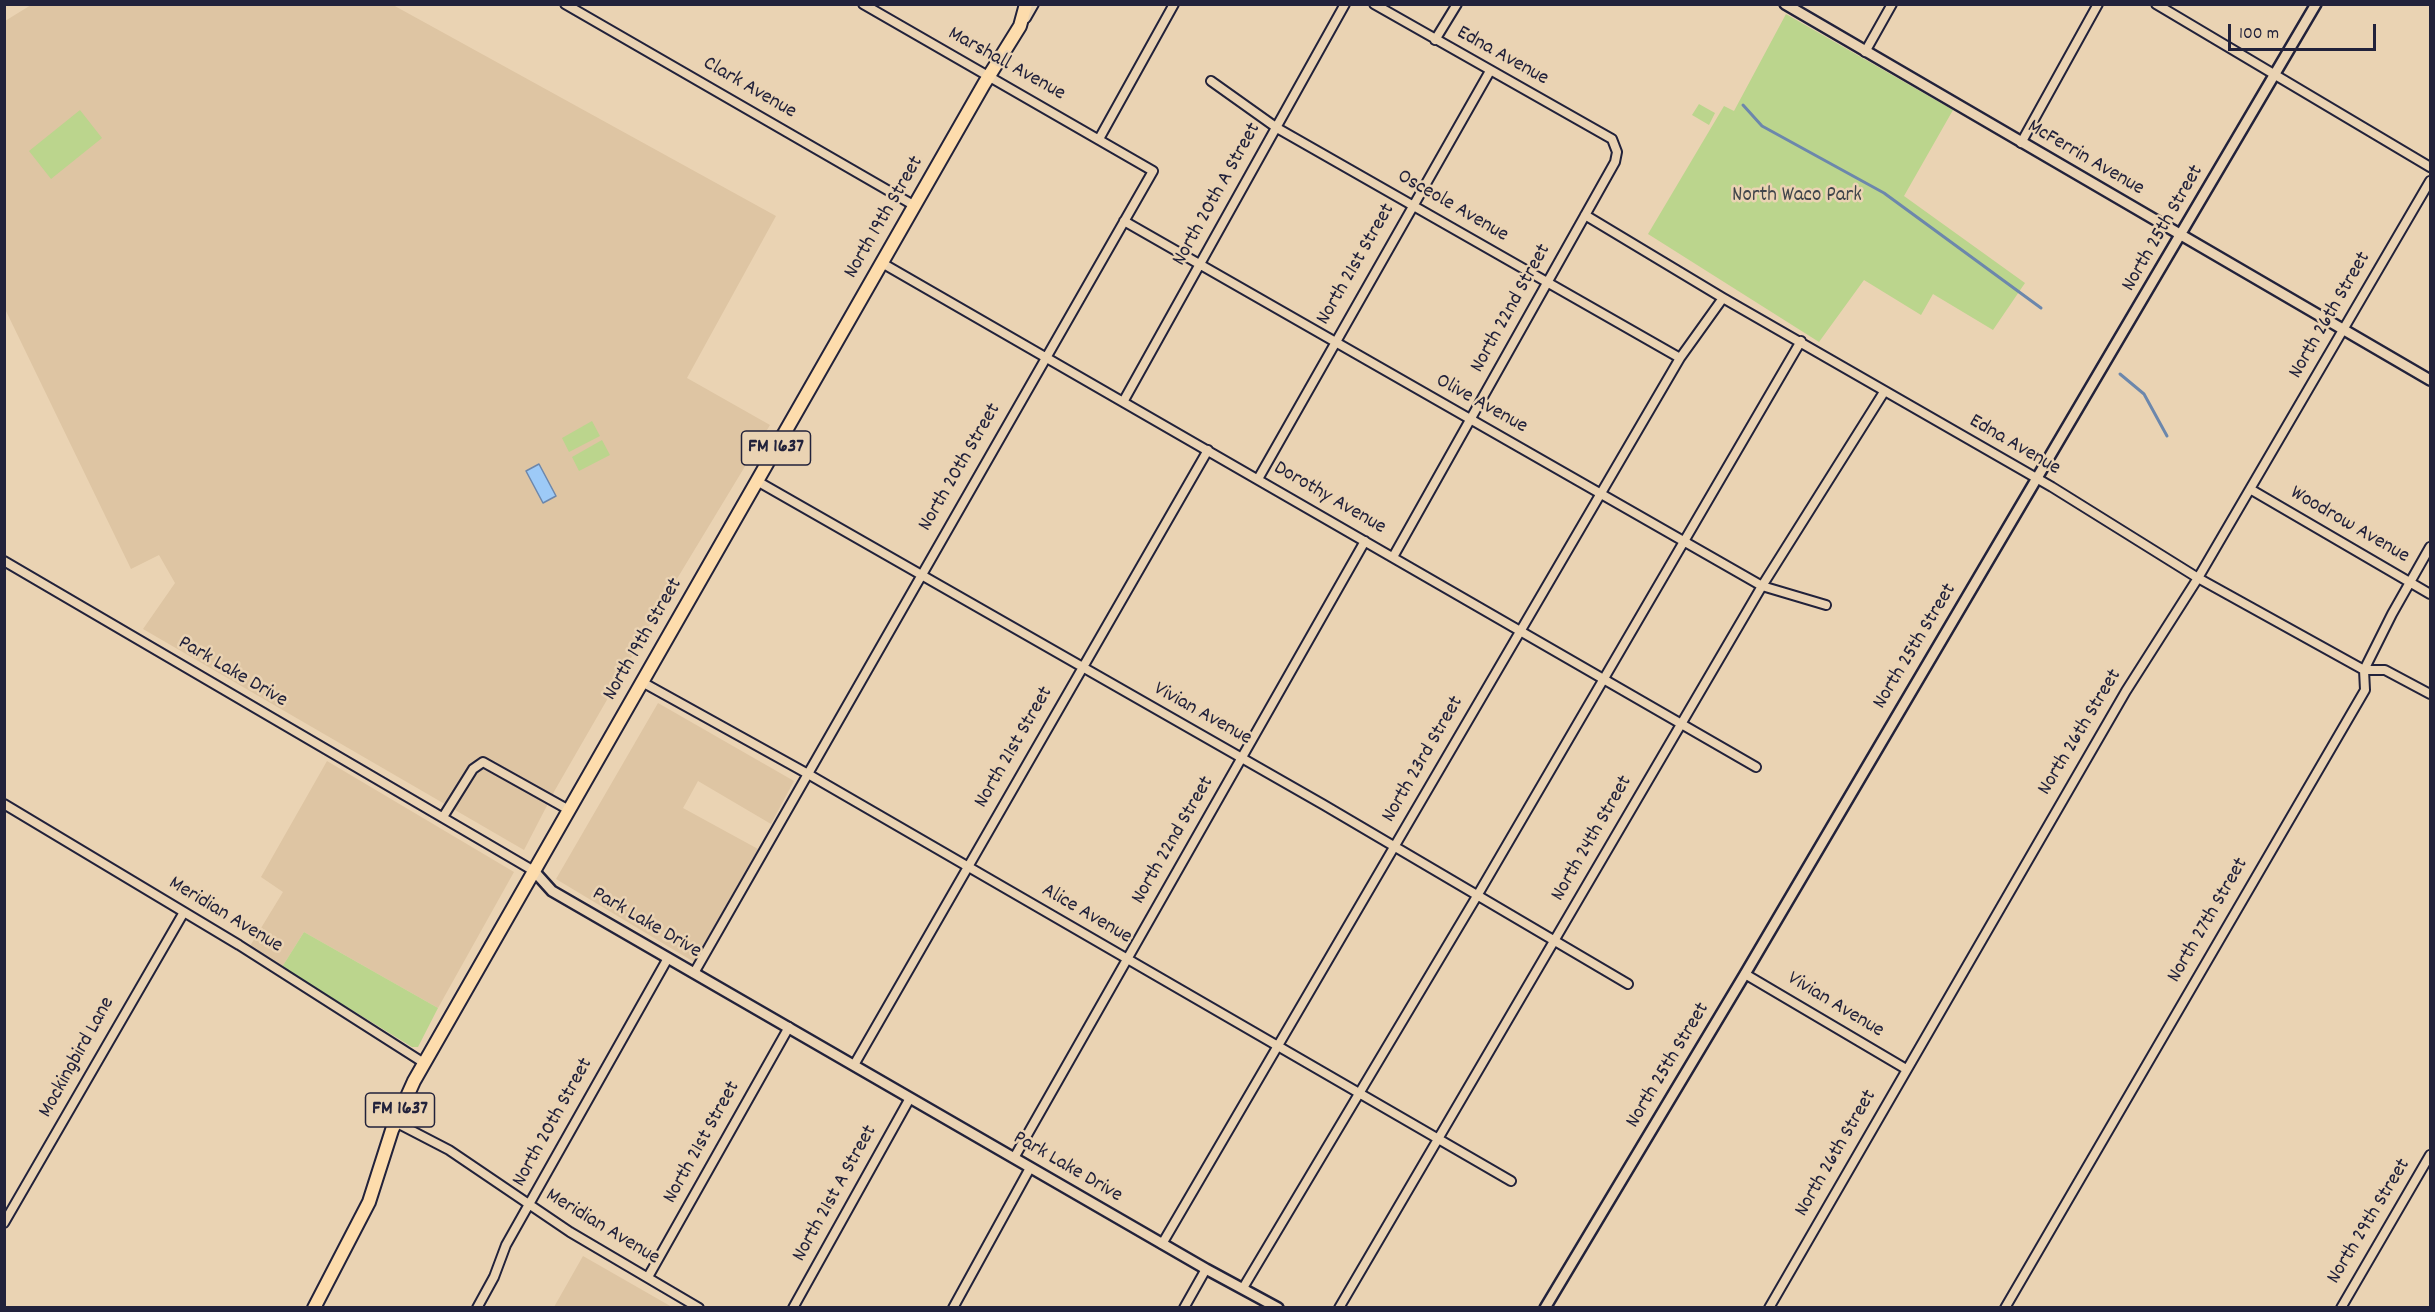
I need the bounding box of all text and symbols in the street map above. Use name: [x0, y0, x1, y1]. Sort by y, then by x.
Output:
scale bar: [2231, 12, 2380, 50]
street label: Edna Avenue: [1452, 21, 1552, 93]
street label: Marshall Avenue: [943, 22, 1069, 108]
text: 100 m: [2239, 22, 2279, 47]
street label: Clark Avenue: [698, 52, 800, 126]
street label: McFerrin Avenue: [2022, 115, 2148, 203]
street label: North 20th A Street: [1168, 119, 1268, 271]
street label: North 19th Street: [840, 152, 930, 284]
street label: North 25th Street: [2118, 161, 2210, 297]
street label: Osceole Avenue: [1392, 165, 1512, 249]
park label: North Waco Park: [1732, 184, 1862, 210]
street label: North 21st Street: [1312, 200, 1402, 330]
street label: North 22nd Street: [1466, 240, 1558, 378]
street label: North 26th Street: [2284, 248, 2378, 384]
street label: Olive Avenue: [1431, 369, 1531, 441]
street label: North 20th Street: [914, 400, 1008, 536]
street label: Edna Avenue: [1964, 410, 2064, 482]
road number: FM 1637: [742, 431, 810, 465]
street label: Dorothy Avenue: [1268, 457, 1390, 541]
street label: Woodrow Avenue: [2285, 482, 2413, 570]
street label: North 19th Street: [599, 574, 689, 706]
street label: North 25th Street: [1869, 580, 1963, 714]
street label: Park Lake Drive: [173, 632, 291, 714]
street label: North 26th Street: [2034, 665, 2128, 801]
street label: Vivian Avenue: [1149, 678, 1255, 752]
street label: North 21st Street: [970, 683, 1060, 813]
street label: North 23rd Street: [1378, 692, 1470, 828]
street label: North 24th Street: [1547, 772, 1639, 906]
street label: North 22nd Street: [1127, 773, 1221, 909]
street label: North 27th Street: [2163, 854, 2255, 988]
street label: Meridian Avenue: [163, 872, 287, 960]
street label: Alice Avenue: [1036, 879, 1136, 951]
street label: Park Lake Drive: [587, 883, 705, 965]
street label: Vivian Avenue: [1782, 967, 1888, 1045]
street label: Mockingbird Lane: [34, 993, 122, 1123]
street label: North 25th Street: [1622, 999, 1716, 1133]
street label: North 20th Street: [508, 1054, 600, 1192]
street label: North 21st Street: [659, 1077, 747, 1209]
street label: North 26th Street: [1790, 1086, 1884, 1222]
road number: FM 1637: [366, 1093, 434, 1127]
street label: North 21st A Street: [788, 1121, 884, 1267]
street label: Park Lake Drive: [1008, 1127, 1126, 1209]
street label: North 29th Street: [2323, 1155, 2417, 1289]
street label: Meridian Avenue: [540, 1184, 664, 1272]

